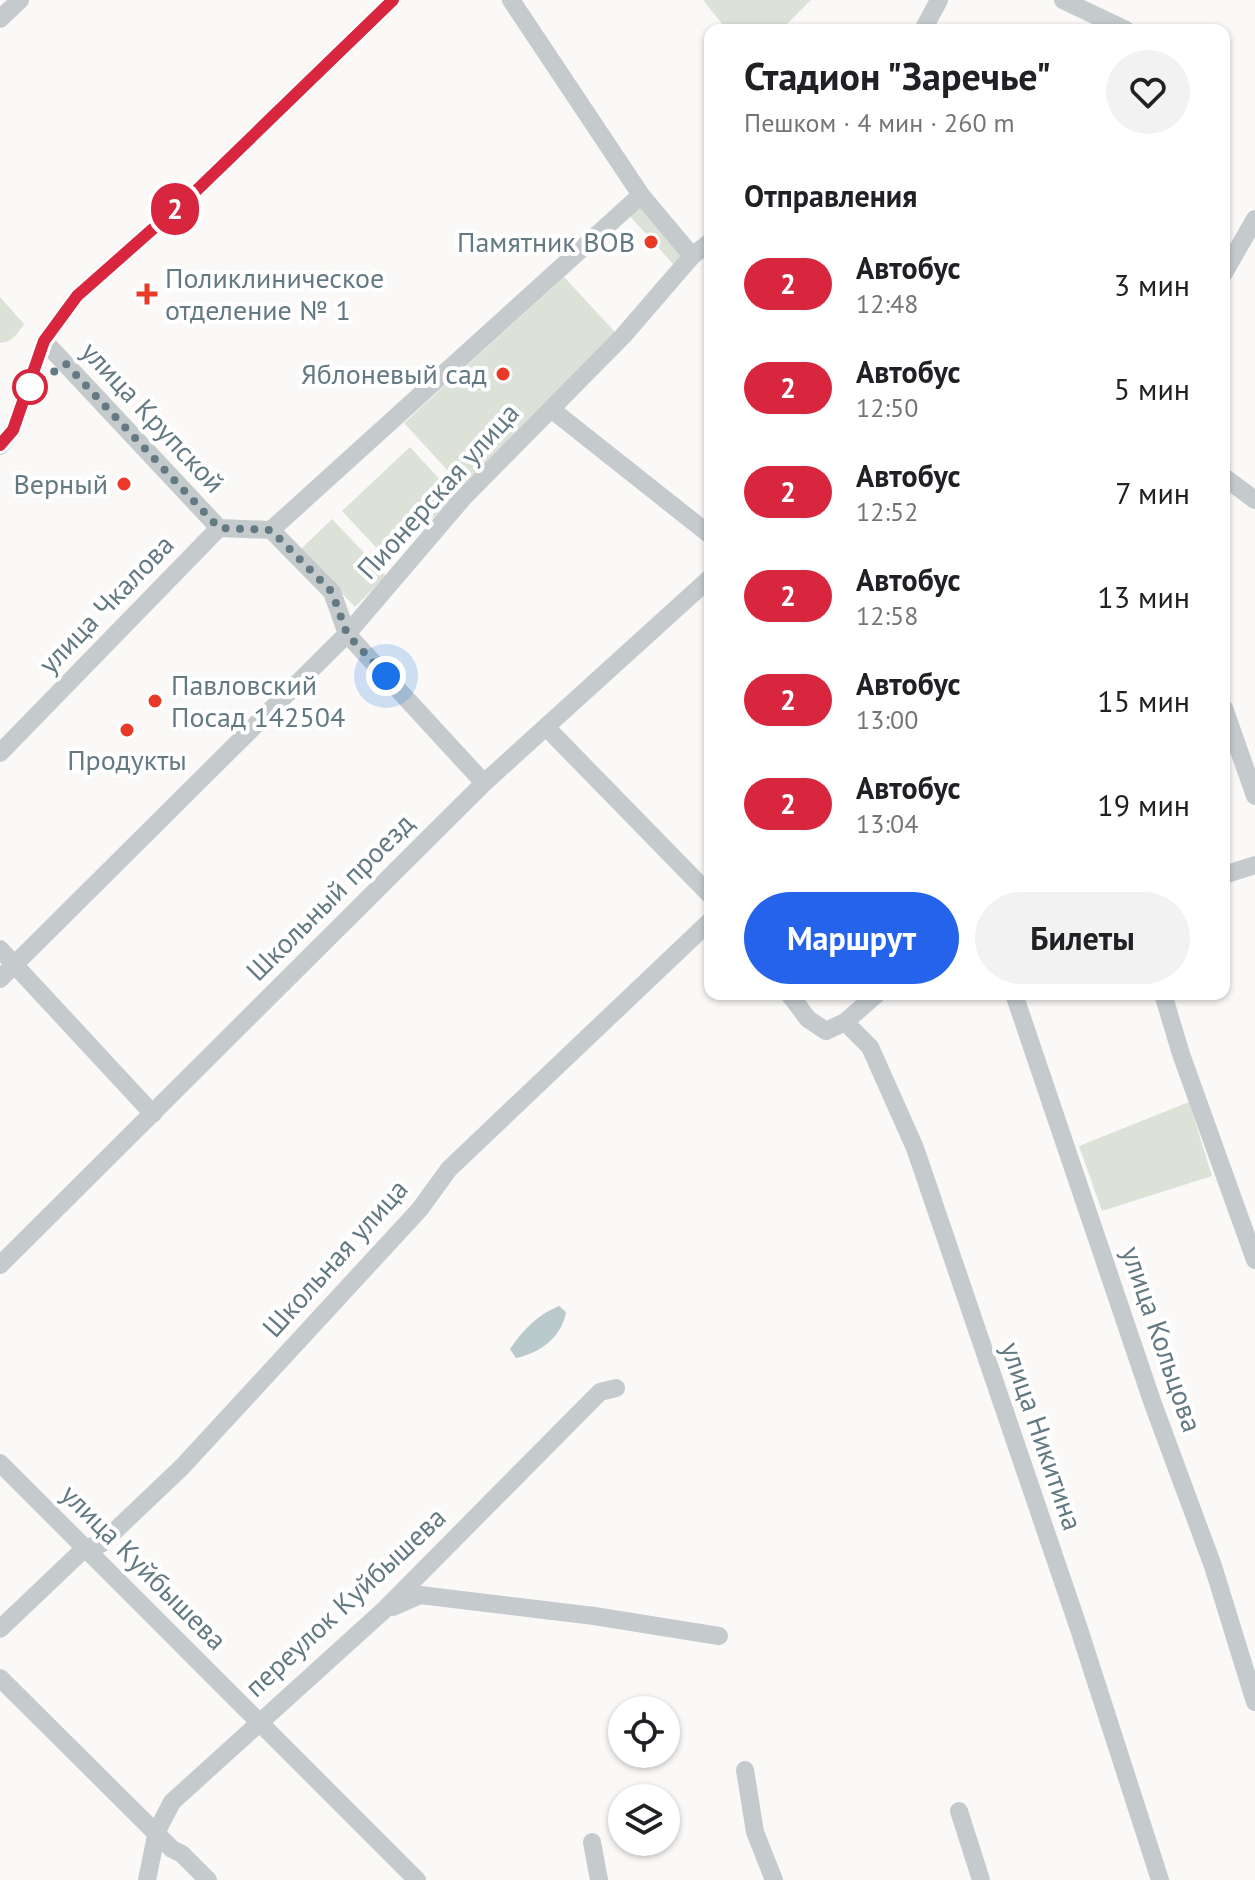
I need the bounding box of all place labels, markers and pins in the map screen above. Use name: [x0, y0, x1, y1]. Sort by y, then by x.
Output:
place label: Памятник ВОВ: [457, 223, 635, 260]
marker: Памятник ВОВ: [642, 233, 660, 251]
place label: Поликлиническое отделение № 1: [165, 259, 384, 328]
marker: Поликлиническое отделение № 1: [136, 283, 158, 305]
place label: Яблоневый сад: [301, 355, 487, 392]
marker: Яблоневый сад: [494, 365, 512, 383]
unlabelled marker: [13, 370, 47, 404]
place label: Верный: [13, 465, 108, 502]
marker: Верный: [115, 475, 133, 493]
place label: Павловский Посад 142504: [171, 666, 345, 735]
marker: Павловский Посад 142504: [146, 692, 164, 710]
marker: Продукты: [118, 721, 136, 739]
place label: Продукты: [67, 741, 187, 778]

